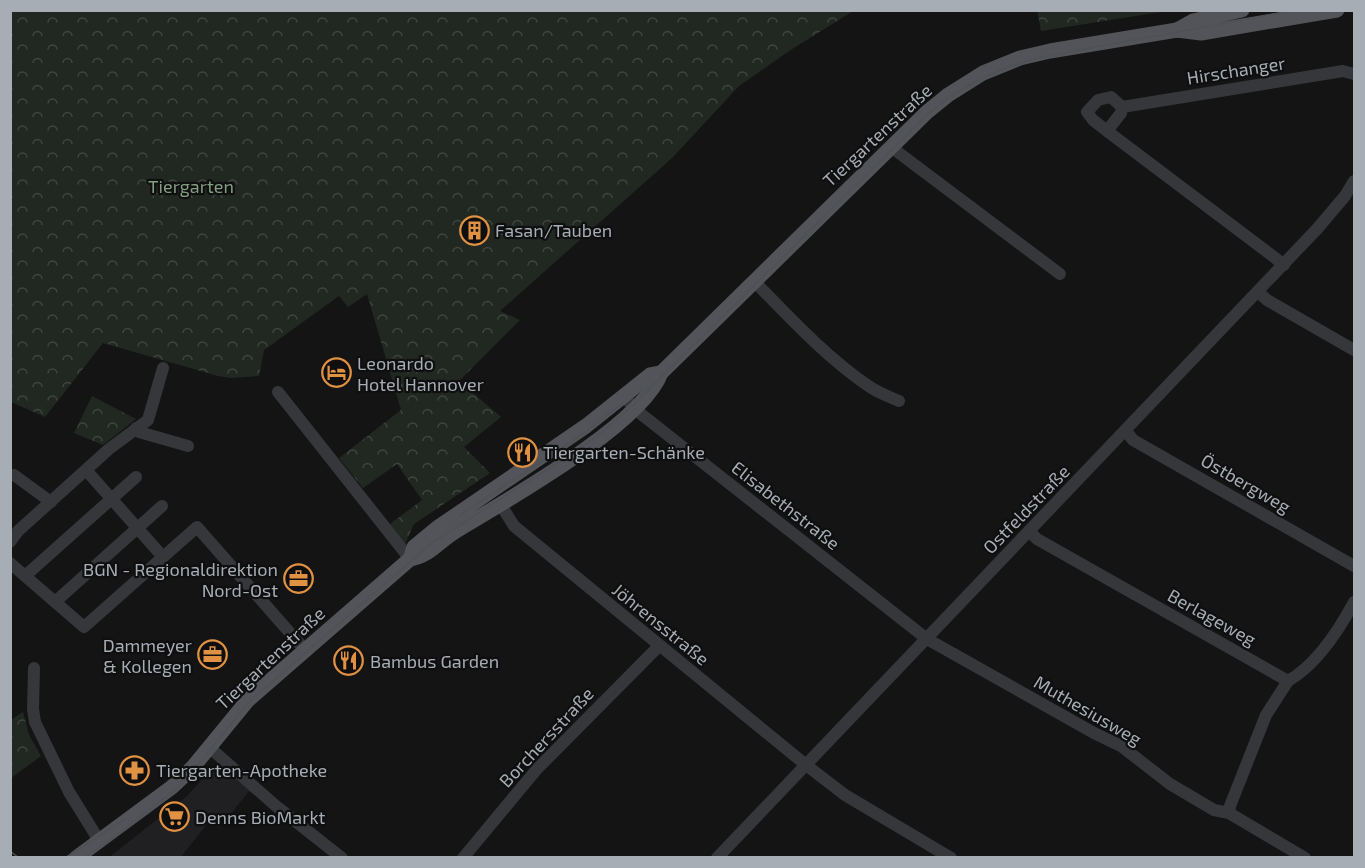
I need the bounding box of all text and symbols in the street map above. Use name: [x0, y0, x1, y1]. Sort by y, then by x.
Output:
street label: Hirschanger: [1185, 51, 1287, 89]
street label: Tiergartenstraße: [818, 79, 936, 191]
park label: Tiergarten: [148, 175, 234, 197]
building icon: Fasan/Tauben: [458, 214, 490, 246]
place label: Fasan/Tauben: [495, 219, 612, 241]
place label: Leonardo Hotel Hannover: [357, 352, 484, 395]
hotel icon: Leonardo Hotel Hannover: [320, 357, 352, 389]
restaurant icon: Tiergarten-Schänke: [506, 436, 538, 468]
place label: Tiergarten-Schänke: [543, 441, 705, 463]
street label: Östbergweg: [1197, 449, 1295, 517]
street label: Elisabethstraße: [728, 456, 844, 554]
street label: Ostfeldstraße: [978, 460, 1074, 558]
place label: BGN - Regionaldirektion Nord-Ost: [83, 558, 278, 601]
office icon: BGN - Regionaldirektion Nord-Ost: [283, 563, 315, 595]
street label: Jöhrensstraße: [608, 578, 714, 670]
street label: Berlageweg: [1164, 584, 1260, 650]
street label: Tiergartenstraße: [211, 602, 329, 714]
place label: Dammeyer & Kollegen: [103, 634, 192, 677]
office icon: Dammeyer & Kollegen: [197, 639, 229, 671]
restaurant icon: Bambus Garden: [333, 645, 365, 677]
place label: Bambus Garden: [370, 650, 499, 672]
street label: Muthesiusweg: [1030, 670, 1146, 750]
street label: Borchersstraße: [494, 682, 598, 792]
pharmacy icon: Tiergarten-Apotheke: [119, 754, 151, 786]
place label: Tiergarten-Apotheke: [156, 759, 327, 781]
supermarket icon: Denns BioMarkt: [158, 801, 190, 833]
place label: Denns BioMarkt: [195, 806, 326, 828]

